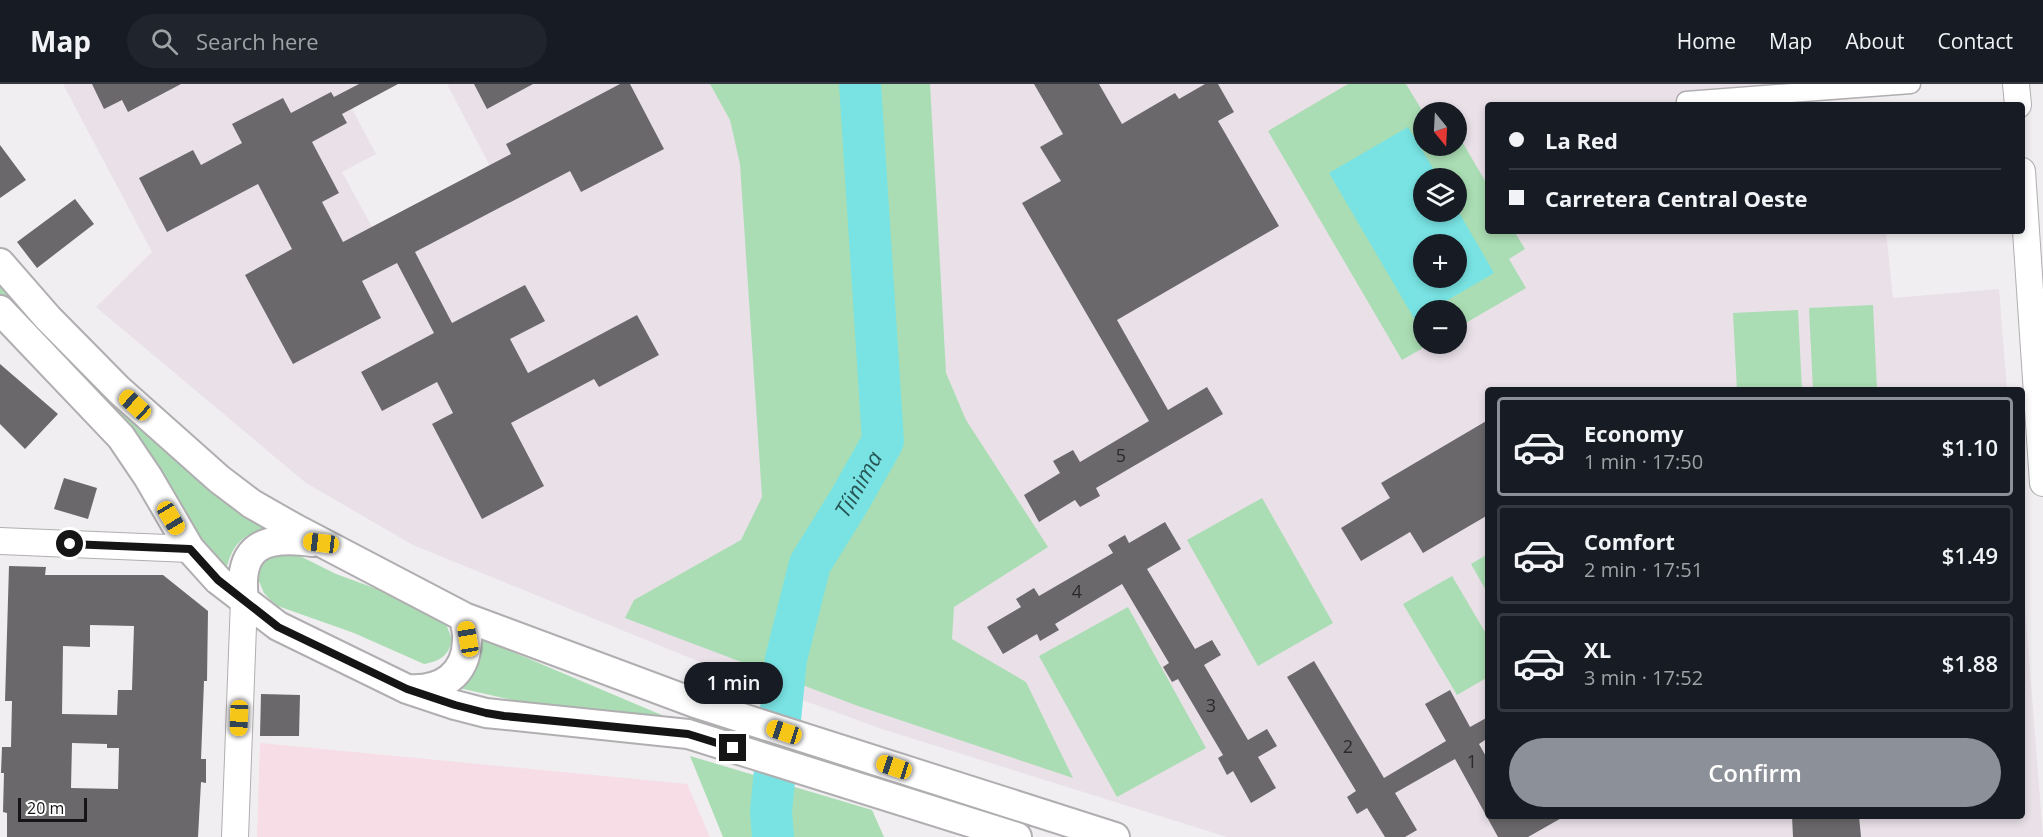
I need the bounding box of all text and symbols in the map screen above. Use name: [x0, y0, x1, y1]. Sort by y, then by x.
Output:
search box: [127, 14, 547, 68]
text: Map: [30, 22, 91, 60]
icon: search: [148, 25, 181, 58]
text: Search here: [196, 26, 319, 56]
text: Home: [1677, 27, 1736, 55]
text: Map: [1769, 27, 1812, 55]
text: About: [1845, 27, 1905, 55]
text: Contact: [1938, 27, 2013, 55]
north arrow: [1413, 102, 1467, 156]
map controls: [1413, 102, 1467, 354]
text: La Red: [1545, 125, 1618, 155]
button: layers: [1413, 168, 1467, 222]
text: Carretera Central Oeste: [1545, 183, 1808, 213]
button: +: [1413, 234, 1467, 288]
button: −: [1413, 300, 1467, 354]
car: [116, 386, 154, 424]
text: Economy: [1584, 418, 1683, 448]
icon: car: [1512, 420, 1566, 474]
text: $1.10: [1942, 432, 1998, 462]
house number: 5: [1116, 443, 1126, 467]
water label: Tíinima: [827, 445, 888, 523]
text: 1 min · 17:50: [1584, 448, 1703, 475]
car: [154, 498, 188, 538]
text: Comfort: [1584, 526, 1675, 556]
icon: car: [1512, 528, 1566, 582]
route start: [56, 530, 83, 557]
car: [302, 532, 340, 554]
text: $1.49: [1942, 540, 1998, 570]
text: 2 min · 17:51: [1584, 556, 1703, 583]
house number: 4: [1072, 579, 1082, 603]
car: [456, 620, 480, 658]
text: XL: [1584, 634, 1611, 664]
icon: car: [1512, 636, 1566, 690]
text: $1.88: [1942, 648, 1998, 678]
callout: 1 min: [684, 661, 783, 703]
text: 3 min · 17:52: [1584, 664, 1703, 691]
text: 1 min: [707, 669, 761, 696]
house number: 3: [1206, 693, 1216, 717]
car: [229, 700, 249, 736]
car: [764, 718, 804, 746]
route end: [719, 734, 746, 761]
house number: 2: [1343, 734, 1353, 758]
button: Confirm: [1509, 738, 2001, 807]
house number: 1: [1467, 749, 1477, 773]
car: [874, 753, 914, 781]
scale bar: [18, 795, 87, 822]
text: 20 m: [27, 797, 64, 819]

